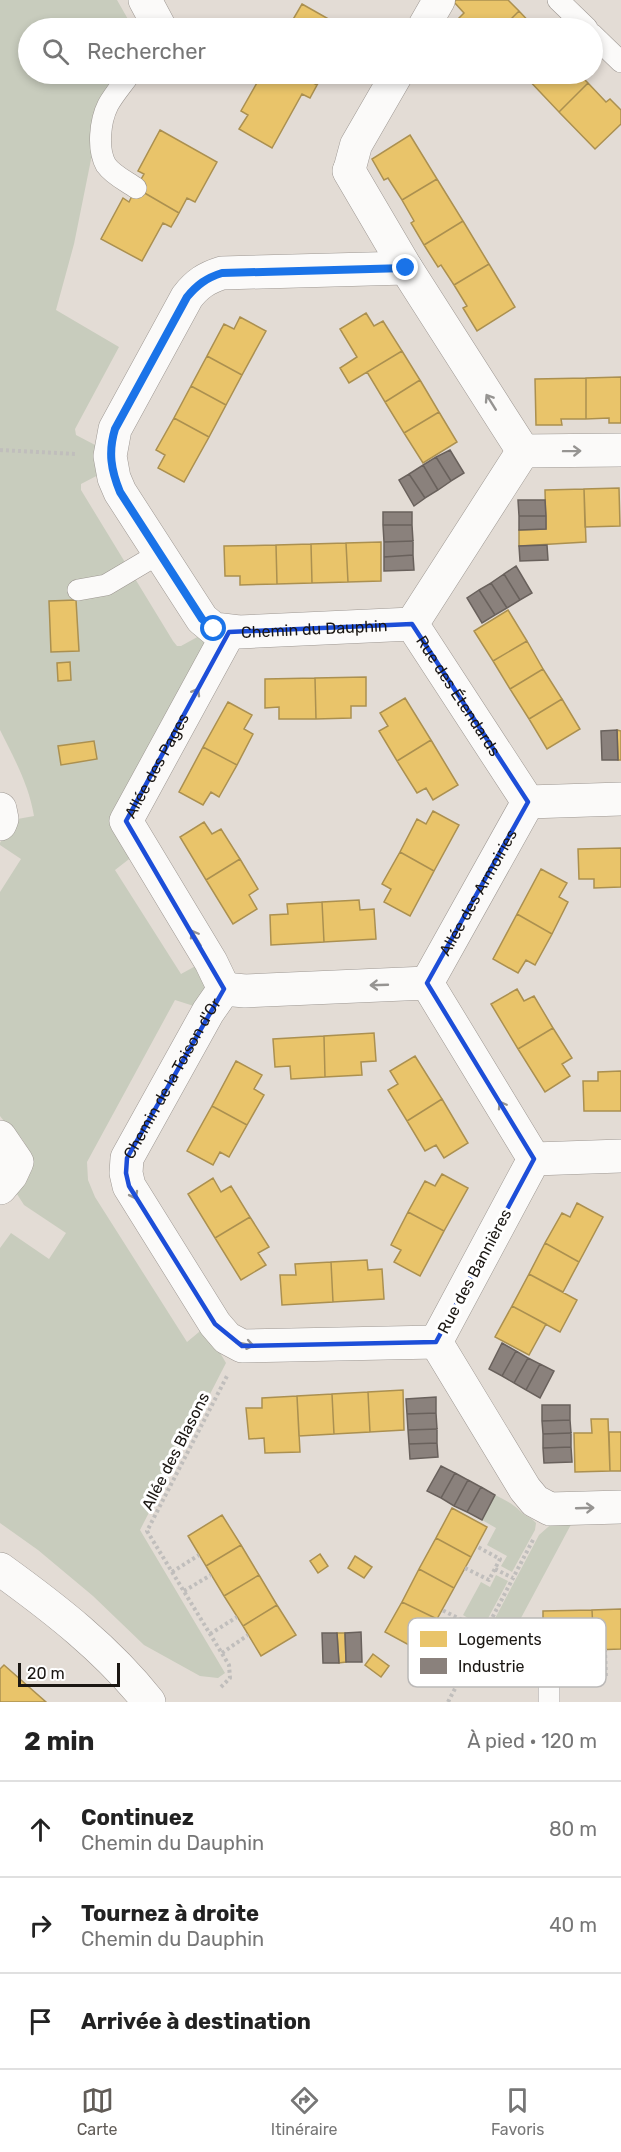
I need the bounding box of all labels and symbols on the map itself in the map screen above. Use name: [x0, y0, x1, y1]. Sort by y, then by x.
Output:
route end: [392, 254, 418, 280]
one-way arrow: [485, 394, 497, 411]
one-way arrow: [561, 445, 581, 457]
route start: [200, 615, 226, 641]
street label: Chemin du Dauphin: [241, 616, 388, 642]
street label: Rue des Étendards: [412, 632, 504, 760]
one-way arrow: [188, 688, 200, 705]
street label: Allée des Pages: [121, 710, 193, 821]
street label: Allée des Armoiries: [435, 826, 521, 959]
one-way arrow: [190, 930, 202, 947]
one-way arrow: [370, 980, 390, 991]
street label: Chemin de la Toison d'Or: [120, 994, 225, 1162]
one-way arrow: [497, 1101, 509, 1118]
one-way arrow: [127, 1181, 139, 1199]
street label: Rue des Bannières: [434, 1206, 515, 1337]
one-way arrow: [235, 1339, 254, 1350]
street label: Allée des Blasons: [138, 1389, 213, 1513]
one-way arrow: [575, 1503, 595, 1514]
legend: [408, 1618, 606, 1687]
text: Logements: [458, 1630, 542, 1649]
text: Industrie: [458, 1657, 525, 1676]
scale bar: [18, 1660, 120, 1688]

